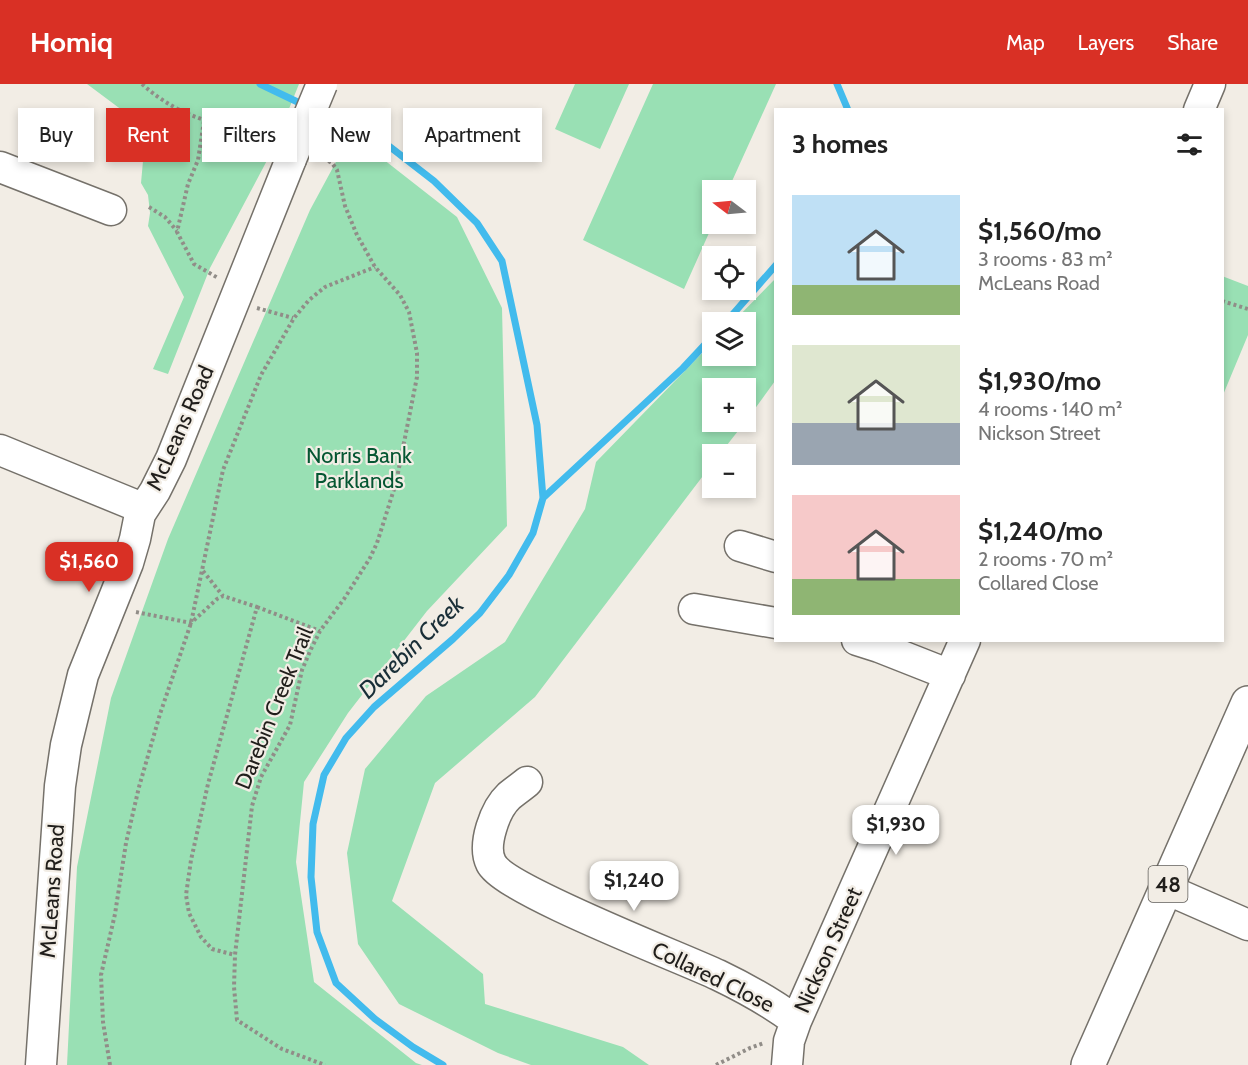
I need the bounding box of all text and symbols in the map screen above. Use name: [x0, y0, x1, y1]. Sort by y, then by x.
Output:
text: Homiq: [30, 25, 113, 59]
text: Map: [1006, 30, 1045, 55]
text: Layers: [1078, 30, 1134, 55]
text: Share: [1167, 30, 1218, 55]
chip: Buy: [18, 108, 94, 162]
chip: Rent: [106, 108, 190, 162]
chip: Filters: [202, 108, 297, 162]
chip: New: [309, 108, 391, 162]
chip: Apartment: [403, 108, 542, 162]
text: 3 homes: [792, 128, 888, 160]
icon: filters: [1173, 128, 1206, 161]
north arrow: [702, 180, 756, 234]
map controls: [702, 180, 756, 498]
text: $1,560/mo: [978, 215, 1101, 247]
icon: home: [840, 219, 912, 291]
button: locate: [702, 246, 756, 300]
text: 3 rooms · 83 m²: [978, 247, 1113, 271]
text: McLeans Road: [978, 271, 1100, 295]
button: layers: [702, 312, 756, 366]
street label: McLeans Road: [140, 361, 220, 495]
text: $1,930/mo: [978, 365, 1101, 397]
icon: home: [840, 369, 912, 441]
button: +: [702, 378, 756, 432]
text: 4 rooms · 140 m²: [978, 397, 1122, 421]
text: Nickson Street: [978, 421, 1101, 445]
park label: Norris Bank Parklands: [306, 442, 412, 494]
button: −: [702, 444, 756, 498]
text: $1,240/mo: [978, 515, 1103, 547]
icon: home: [840, 519, 912, 591]
pin: $1,560: [40, 542, 138, 593]
text: 2 rooms · 70 m²: [978, 547, 1113, 571]
text: $1,560: [59, 549, 119, 573]
text: Collared Close: [978, 571, 1098, 595]
water label: Darebin Creek: [352, 589, 470, 704]
street label: Darebin Creek Trail: [229, 622, 319, 793]
pin: $1,930: [847, 805, 945, 856]
text: $1,930: [866, 812, 926, 836]
street label: McLeans Road: [34, 823, 70, 959]
pin: $1,240: [585, 861, 683, 912]
road number: 48: [1148, 866, 1188, 902]
text: $1,240: [604, 868, 664, 892]
street label: Nickson Street: [788, 882, 868, 1017]
street label: Collared Close: [648, 936, 778, 1018]

